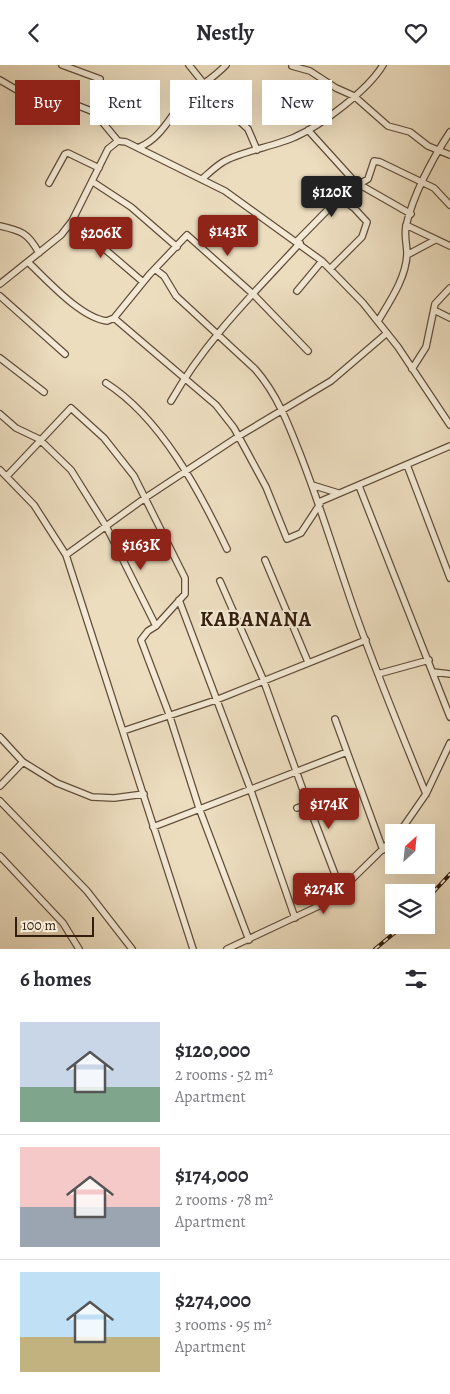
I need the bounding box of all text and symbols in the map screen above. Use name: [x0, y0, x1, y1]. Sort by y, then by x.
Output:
text: Nestly: [196, 18, 254, 48]
icon: back: [20, 19, 48, 47]
icon: heart: [402, 19, 430, 47]
chip: Buy: [15, 80, 80, 125]
chip: Rent: [90, 80, 160, 125]
chip: Filters: [170, 80, 252, 125]
chip: New: [262, 80, 332, 125]
pin: $120K: [297, 175, 367, 218]
text: $120K: [312, 181, 352, 203]
pin: $143K: [193, 215, 263, 257]
pin: $206K: [66, 217, 136, 259]
text: $143K: [209, 220, 247, 242]
text: $206K: [80, 222, 122, 244]
pin: $163K: [106, 529, 176, 571]
text: $163K: [122, 534, 160, 556]
district label: KABANANA: [200, 606, 312, 633]
pin: $174K: [294, 787, 364, 830]
text: $174K: [310, 793, 348, 815]
north arrow: [385, 824, 435, 874]
map controls: [385, 824, 435, 934]
pin: $274K: [289, 873, 359, 915]
text: $274K: [304, 878, 344, 900]
button: layers: [385, 884, 435, 934]
scale bar: [15, 914, 94, 937]
text: 100 m: [22, 916, 56, 935]
text: 6 homes: [20, 965, 92, 993]
icon: filters: [402, 965, 430, 993]
text: $120,000: [175, 1036, 250, 1064]
icon: home: [60, 1042, 120, 1102]
text: 2 rooms · 52 m²: [175, 1064, 273, 1086]
text: Apartment: [175, 1086, 246, 1108]
text: $174,000: [175, 1161, 248, 1189]
icon: home: [60, 1167, 120, 1227]
text: 2 rooms · 78 m²: [175, 1189, 273, 1211]
text: Apartment: [175, 1211, 246, 1233]
text: $274,000: [175, 1286, 251, 1314]
icon: home: [60, 1292, 120, 1352]
text: 3 rooms · 95 m²: [175, 1314, 272, 1336]
text: Apartment: [175, 1336, 246, 1358]

